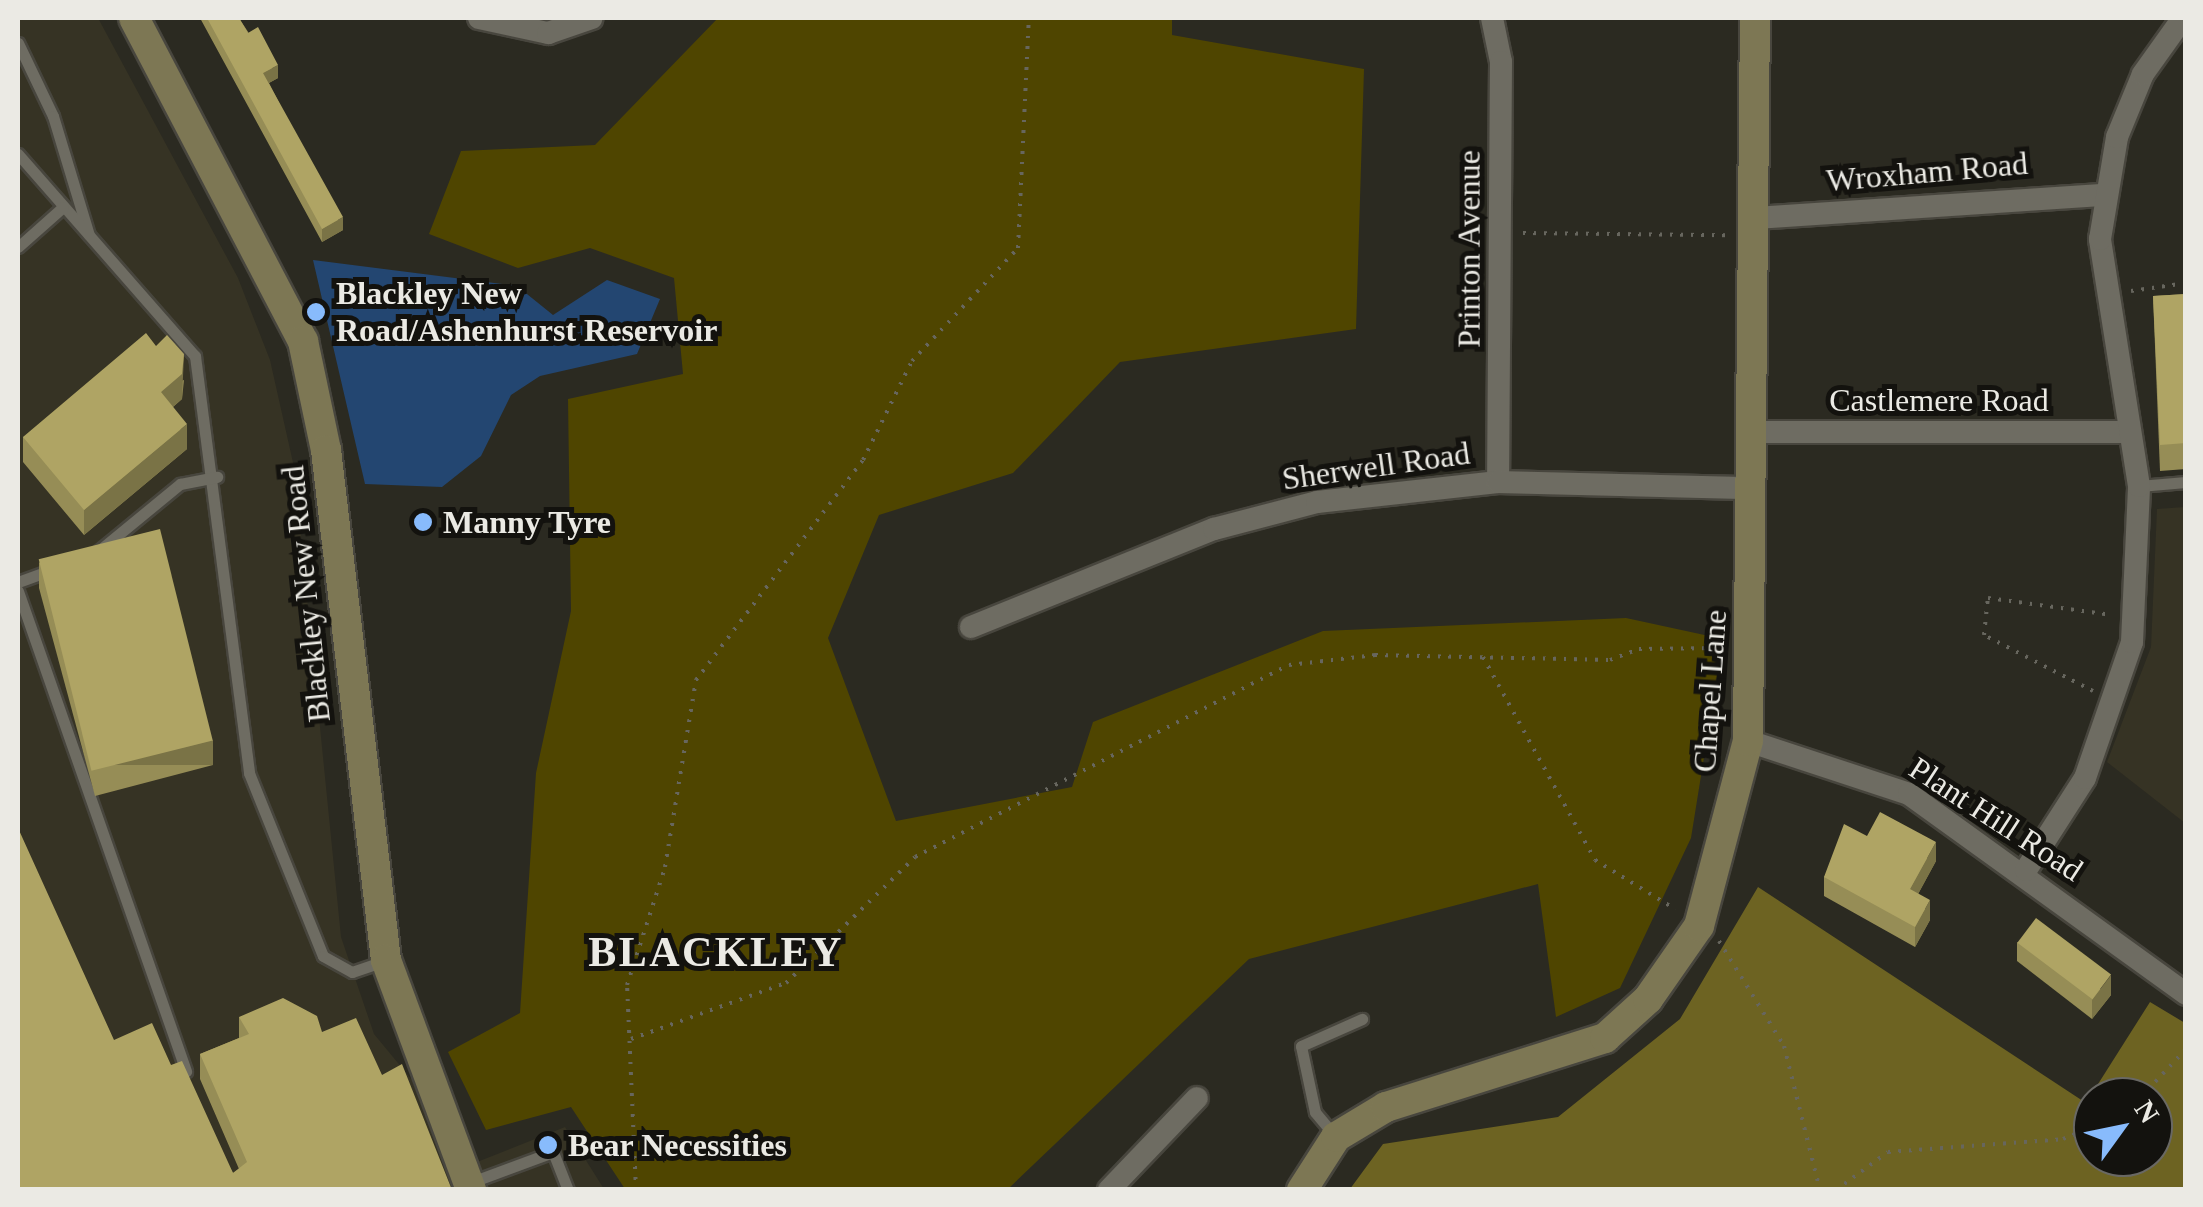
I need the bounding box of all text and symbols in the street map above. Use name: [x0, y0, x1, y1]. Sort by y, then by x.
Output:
street label: Wroxham Road: [1825, 144, 2029, 200]
street label: Printon Avenue: [1450, 149, 1488, 349]
place label: Blackley New Road/Ashenhurst Reservoir: [336, 275, 717, 350]
marker: Blackley New Road/Ashenhurst Reservoir: [305, 301, 327, 323]
street label: Castlemere Road: [1829, 381, 2049, 419]
street label: Sherwell Road: [1280, 434, 1472, 498]
street label: Blackley New Road: [273, 464, 339, 724]
place label: Manny Tyre: [443, 503, 612, 541]
marker: Manny Tyre: [412, 511, 434, 533]
street label: Chapel Lane: [1685, 609, 1735, 773]
street label: Plant Hill Road: [1902, 749, 2090, 889]
district label: BLACKLEY: [588, 927, 844, 977]
north arrow: [2073, 1077, 2173, 1177]
text: N: [2128, 1095, 2165, 1128]
place label: Bear Necessities: [568, 1126, 787, 1164]
marker: Bear Necessities: [537, 1134, 559, 1156]

